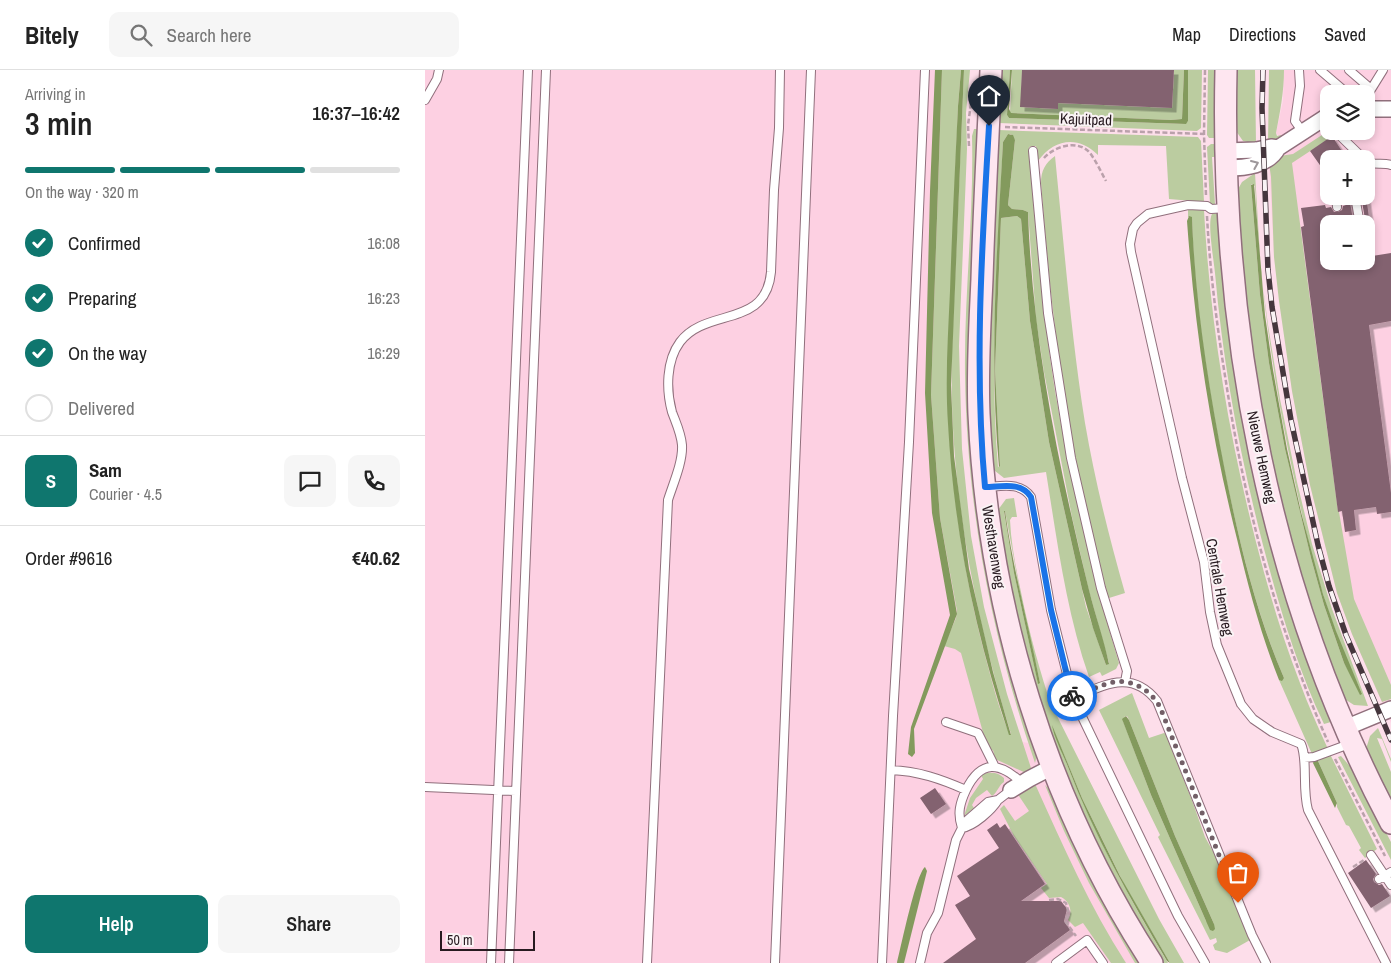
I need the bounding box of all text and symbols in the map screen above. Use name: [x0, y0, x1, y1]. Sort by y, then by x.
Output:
search box: [109, 12, 459, 57]
text: Bitely: [25, 19, 79, 51]
icon: search: [127, 21, 155, 49]
text: Search here: [167, 22, 251, 48]
text: Map: [1172, 22, 1201, 47]
text: Directions: [1229, 22, 1296, 47]
text: Saved: [1324, 22, 1366, 47]
pin: [968, 75, 1010, 126]
icon: home: [975, 82, 1003, 110]
text: Arriving in: [25, 83, 86, 105]
map controls: [1320, 85, 1375, 270]
button: layers: [1320, 85, 1375, 140]
text: 16:37–16:42: [312, 100, 400, 126]
text: 3 min: [25, 102, 93, 145]
street label: Kajuitpad: [1060, 108, 1112, 130]
button: +: [1320, 150, 1375, 205]
one-way arrow: [1250, 160, 1259, 171]
text: On the way · 320 m: [25, 181, 139, 203]
button: −: [1320, 215, 1375, 270]
icon: check: [25, 229, 53, 257]
text: Confirmed: [68, 230, 141, 256]
text: 16:08: [367, 232, 400, 254]
icon: check: [25, 284, 53, 312]
text: Preparing: [68, 285, 136, 311]
text: 16:23: [367, 287, 400, 309]
icon: check: [25, 339, 53, 367]
text: On the way: [68, 340, 147, 366]
text: 16:29: [367, 342, 400, 364]
text: Delivered: [68, 395, 135, 421]
street label: Nieuwe Hemweg: [1242, 409, 1282, 505]
button: chat: [284, 455, 336, 507]
button: phone: [348, 455, 400, 507]
text: Sam: [89, 457, 122, 483]
text: S: [46, 468, 56, 494]
text: Courier · 4.5: [89, 483, 162, 505]
street label: Westhavenweg: [977, 504, 1011, 590]
street label: Centrale Hemweg: [1201, 537, 1239, 637]
text: Order #9616: [25, 545, 112, 571]
text: €40.62: [352, 545, 400, 571]
courier: [1047, 671, 1097, 721]
icon: bike: [1058, 682, 1086, 710]
pin: [1217, 852, 1259, 903]
icon: bag: [1224, 859, 1252, 887]
button: Help: [25, 895, 208, 953]
button: Share: [218, 895, 400, 953]
scale bar: [440, 928, 535, 951]
text: 50 m: [447, 931, 473, 949]

